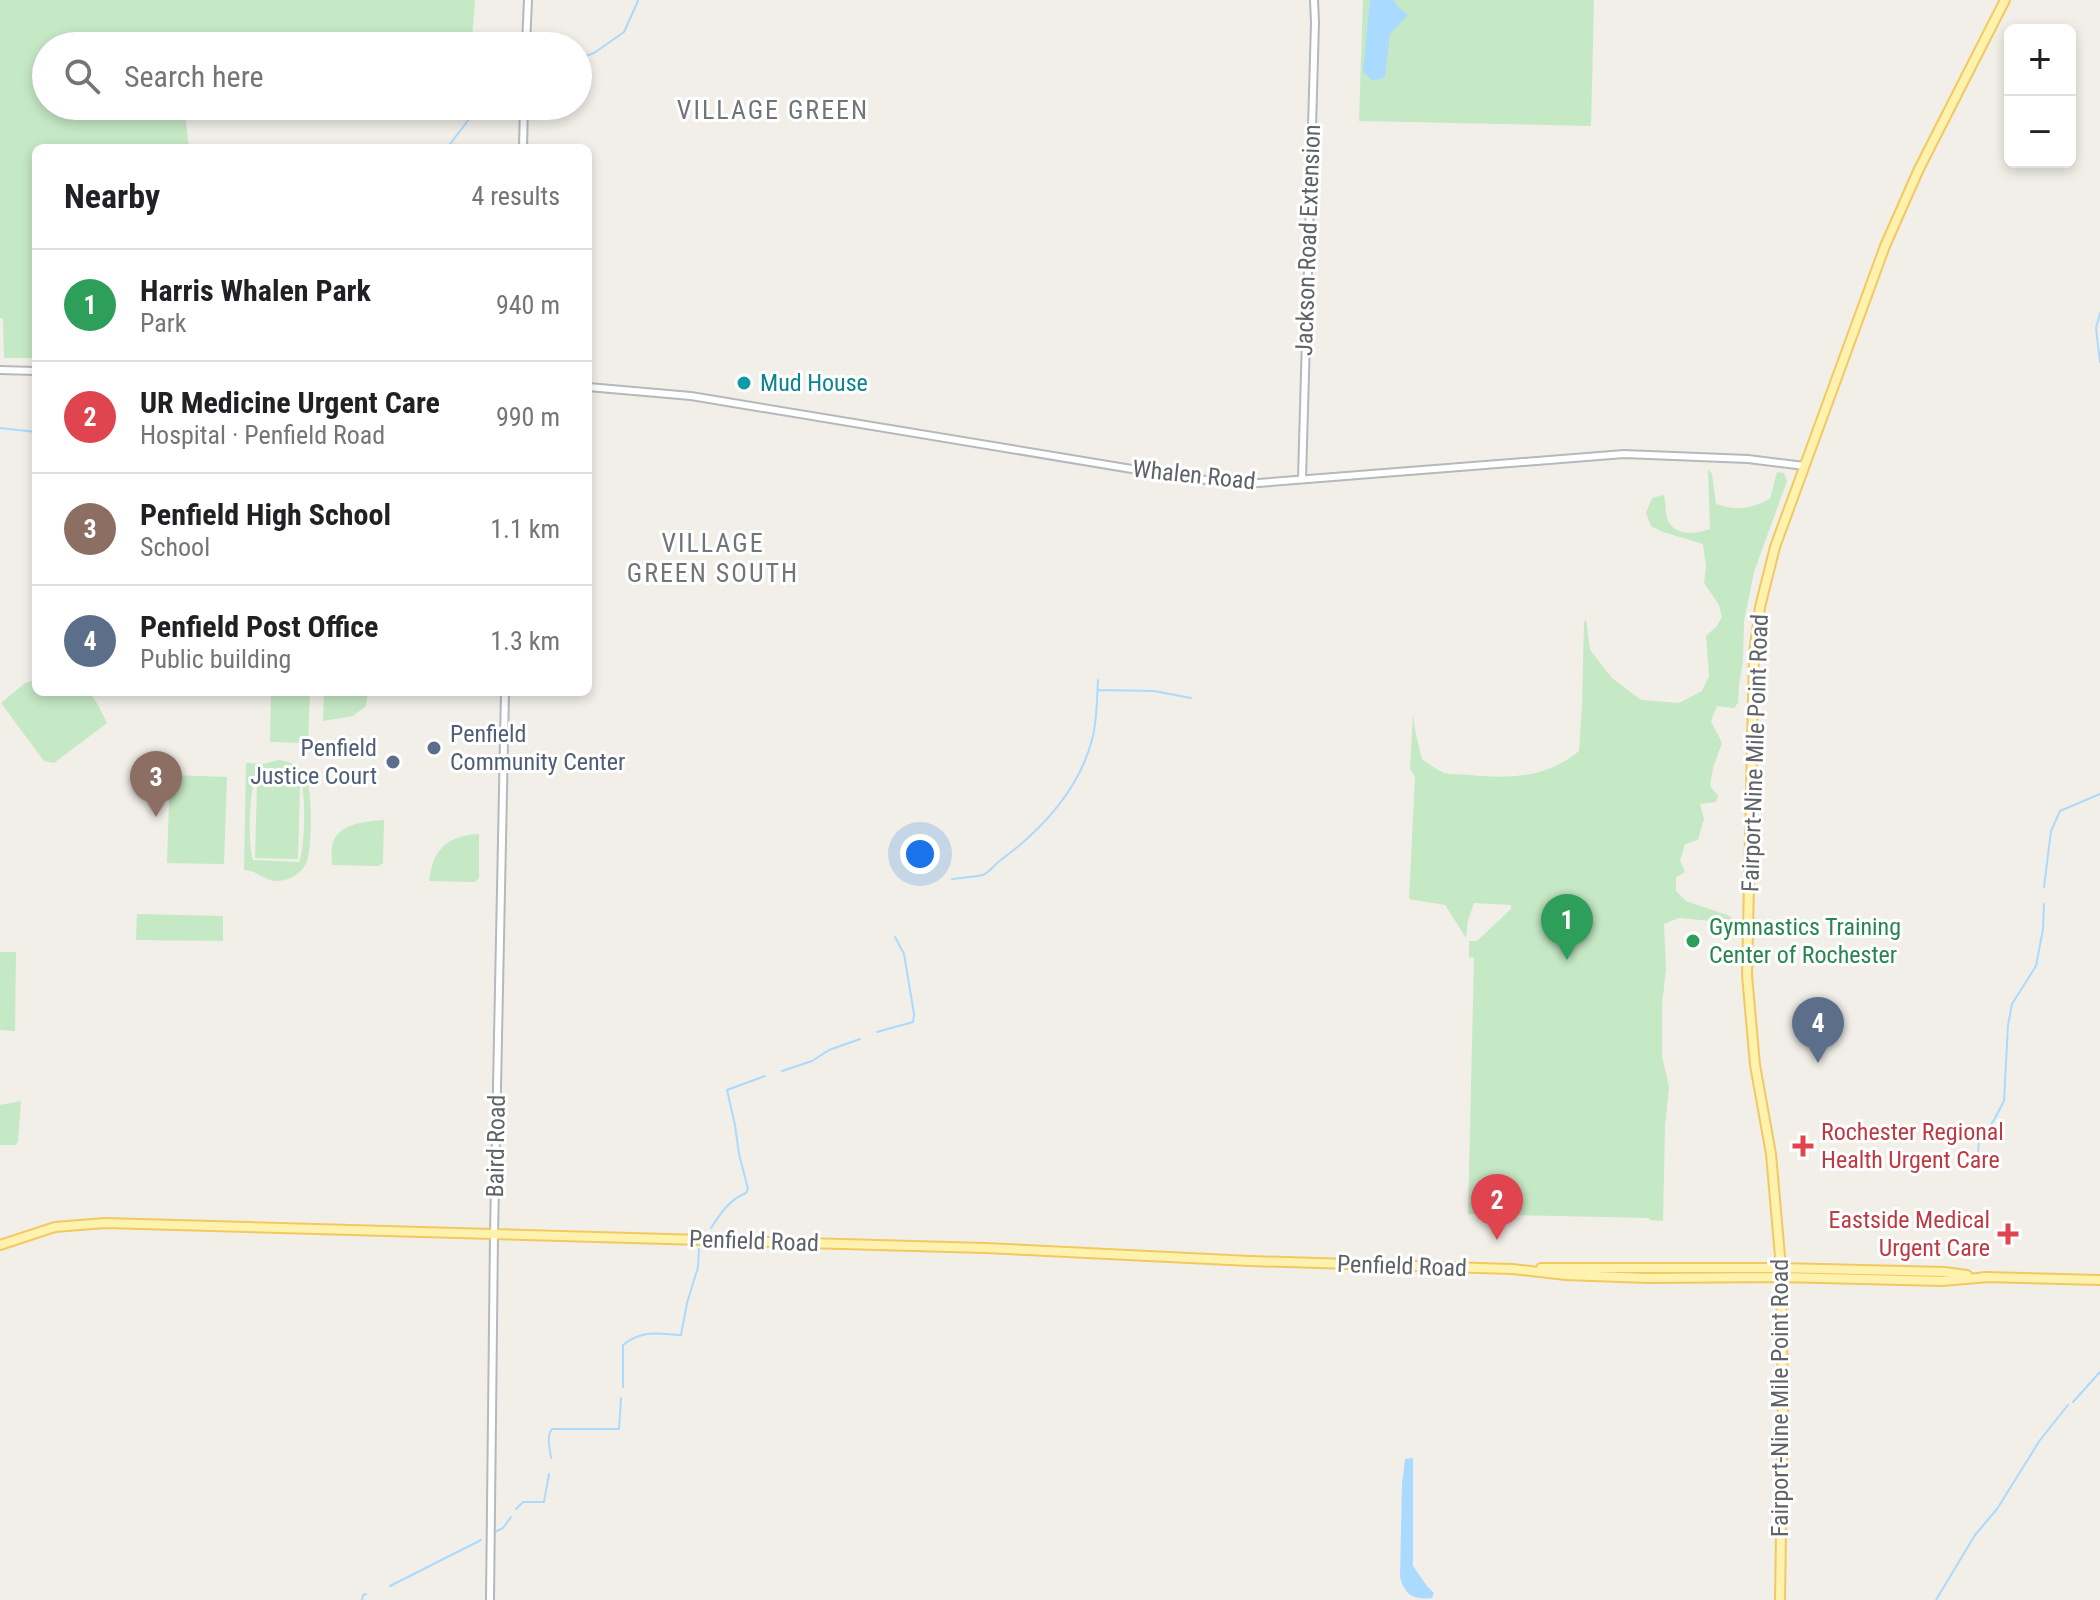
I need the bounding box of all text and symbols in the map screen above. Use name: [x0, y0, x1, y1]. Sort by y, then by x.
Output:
map controls: [2004, 24, 2076, 168]
button: +: [2004, 24, 2076, 96]
search box: [32, 32, 592, 120]
icon: search: [60, 54, 104, 98]
text: Search here: [124, 59, 264, 94]
district label: VILLAGE GREEN: [677, 95, 869, 125]
button: −: [2004, 96, 2076, 168]
street label: Jackson Road Extension: [1290, 124, 1326, 356]
text: Nearby: [64, 176, 160, 216]
text: 4 results: [471, 181, 560, 211]
text: Harris Whalen Park: [140, 273, 371, 308]
text: 1: [83, 290, 97, 320]
text: 940 m: [496, 290, 560, 320]
text: Park: [140, 308, 186, 338]
place label: Mud House: [760, 369, 868, 397]
marker: Mud House: [735, 374, 753, 392]
text: UR Medicine Urgent Care: [140, 385, 440, 420]
text: 2: [83, 402, 97, 432]
text: 990 m: [496, 402, 560, 432]
text: Hospital · Penfield Road: [140, 420, 385, 450]
street label: Whalen Road: [1131, 455, 1257, 495]
text: Penfield High School: [140, 497, 391, 532]
text: 3: [83, 514, 97, 544]
text: 1.1 km: [490, 514, 560, 544]
district label: VILLAGE GREEN SOUTH: [627, 528, 799, 588]
text: School: [140, 532, 210, 562]
text: Penfield Post Office: [140, 609, 378, 644]
street label: Fairport-Nine Mile Point Road: [1736, 614, 1774, 892]
text: 4: [83, 626, 97, 656]
text: 1.3 km: [490, 626, 560, 656]
text: Public building: [140, 644, 291, 674]
place label: Penfield Community Center: [450, 720, 625, 776]
place label: Penfield Justice Court: [250, 734, 377, 790]
marker: Penfield Community Center: [425, 739, 443, 757]
pin: 3: [130, 751, 182, 817]
marker: Penfield Justice Court: [384, 753, 402, 771]
your location: [900, 834, 940, 874]
pin: 1: [1541, 894, 1593, 960]
place label: Gymnastics Training Center of Rochester: [1709, 913, 1901, 969]
marker: Gymnastics Training Center of Rochester: [1684, 932, 1702, 950]
pin: 4: [1792, 997, 1844, 1063]
street label: Baird Road: [481, 1094, 511, 1198]
place label: Rochester Regional Health Urgent Care: [1821, 1118, 2004, 1174]
marker: Rochester Regional Health Urgent Care: [1792, 1135, 1814, 1157]
pin: 2: [1471, 1174, 1523, 1240]
place label: Eastside Medical Urgent Care: [1829, 1206, 1990, 1262]
marker: Eastside Medical Urgent Care: [1997, 1223, 2019, 1245]
street label: Penfield Road: [688, 1225, 820, 1257]
street label: Penfield Road: [1336, 1250, 1468, 1282]
street label: Fairport-Nine Mile Point Road: [1766, 1259, 1794, 1537]

